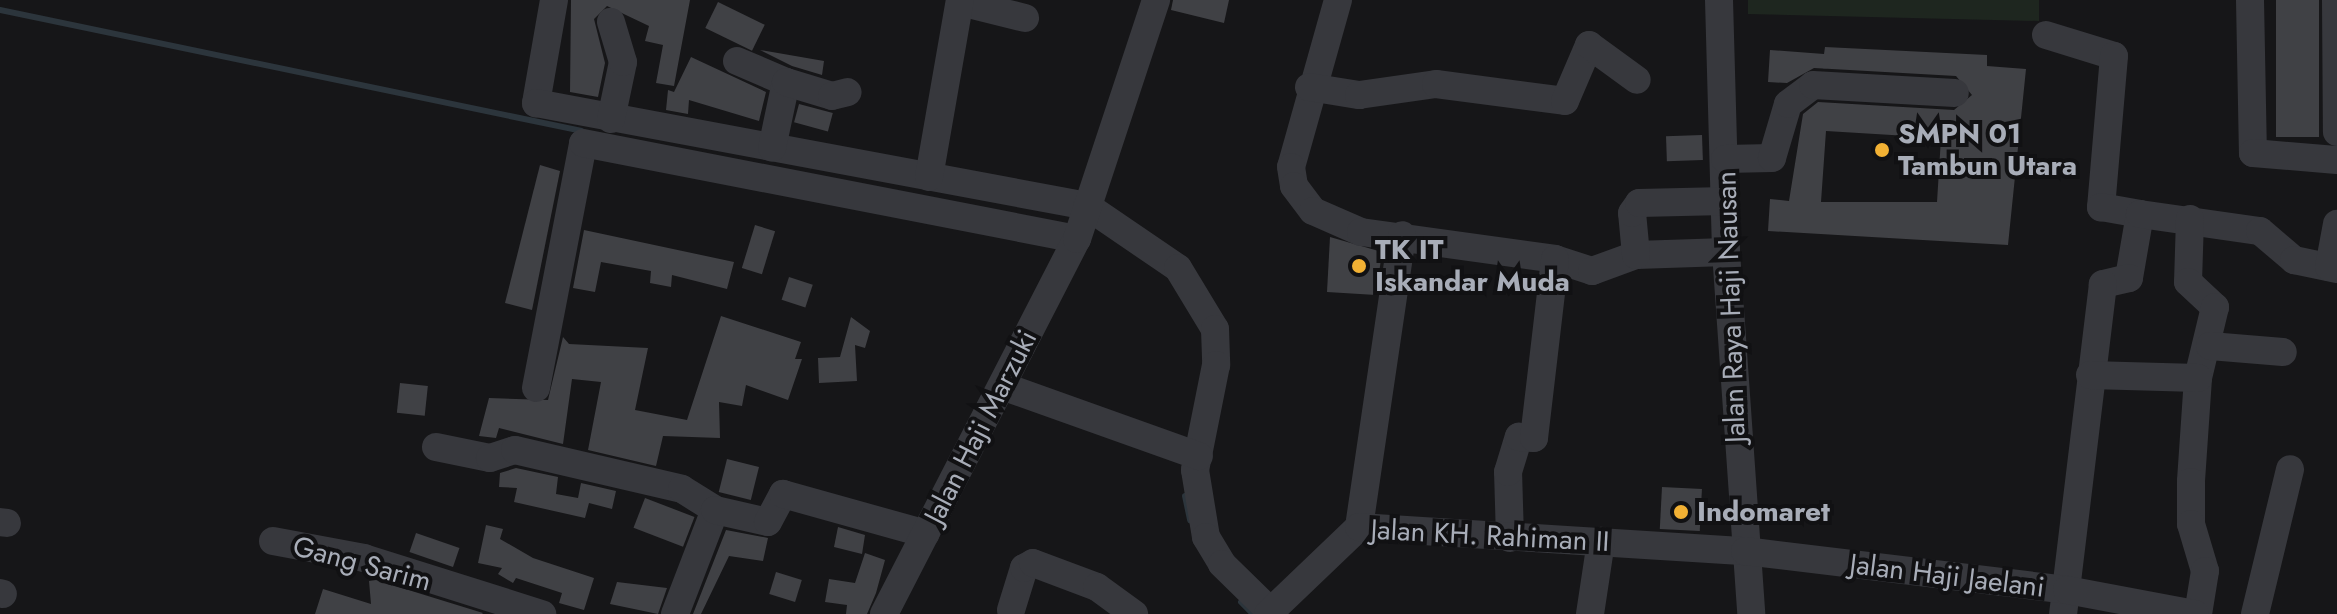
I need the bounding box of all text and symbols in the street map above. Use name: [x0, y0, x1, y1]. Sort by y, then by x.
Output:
place label: SMPN 01 Tambun Utara: [1898, 117, 2077, 183]
marker: SMPN 01 Tambun Utara: [1873, 141, 1891, 159]
street label: Jalan Raya Haji Nausan: [1709, 171, 1753, 443]
place label: TK IT Iskandar Muda: [1375, 233, 1570, 299]
marker: TK IT Iskandar Muda: [1350, 257, 1368, 275]
street label: Jalan Haji Marzuki: [918, 325, 1044, 529]
place label: Indomaret: [1697, 495, 1830, 529]
marker: Indomaret: [1672, 503, 1690, 521]
street label: Jalan KH. Rahiman II: [1370, 513, 1610, 559]
street label: Gang Sarim: [289, 529, 435, 599]
street label: Jalan Haji Jaelani: [1848, 547, 2046, 605]

